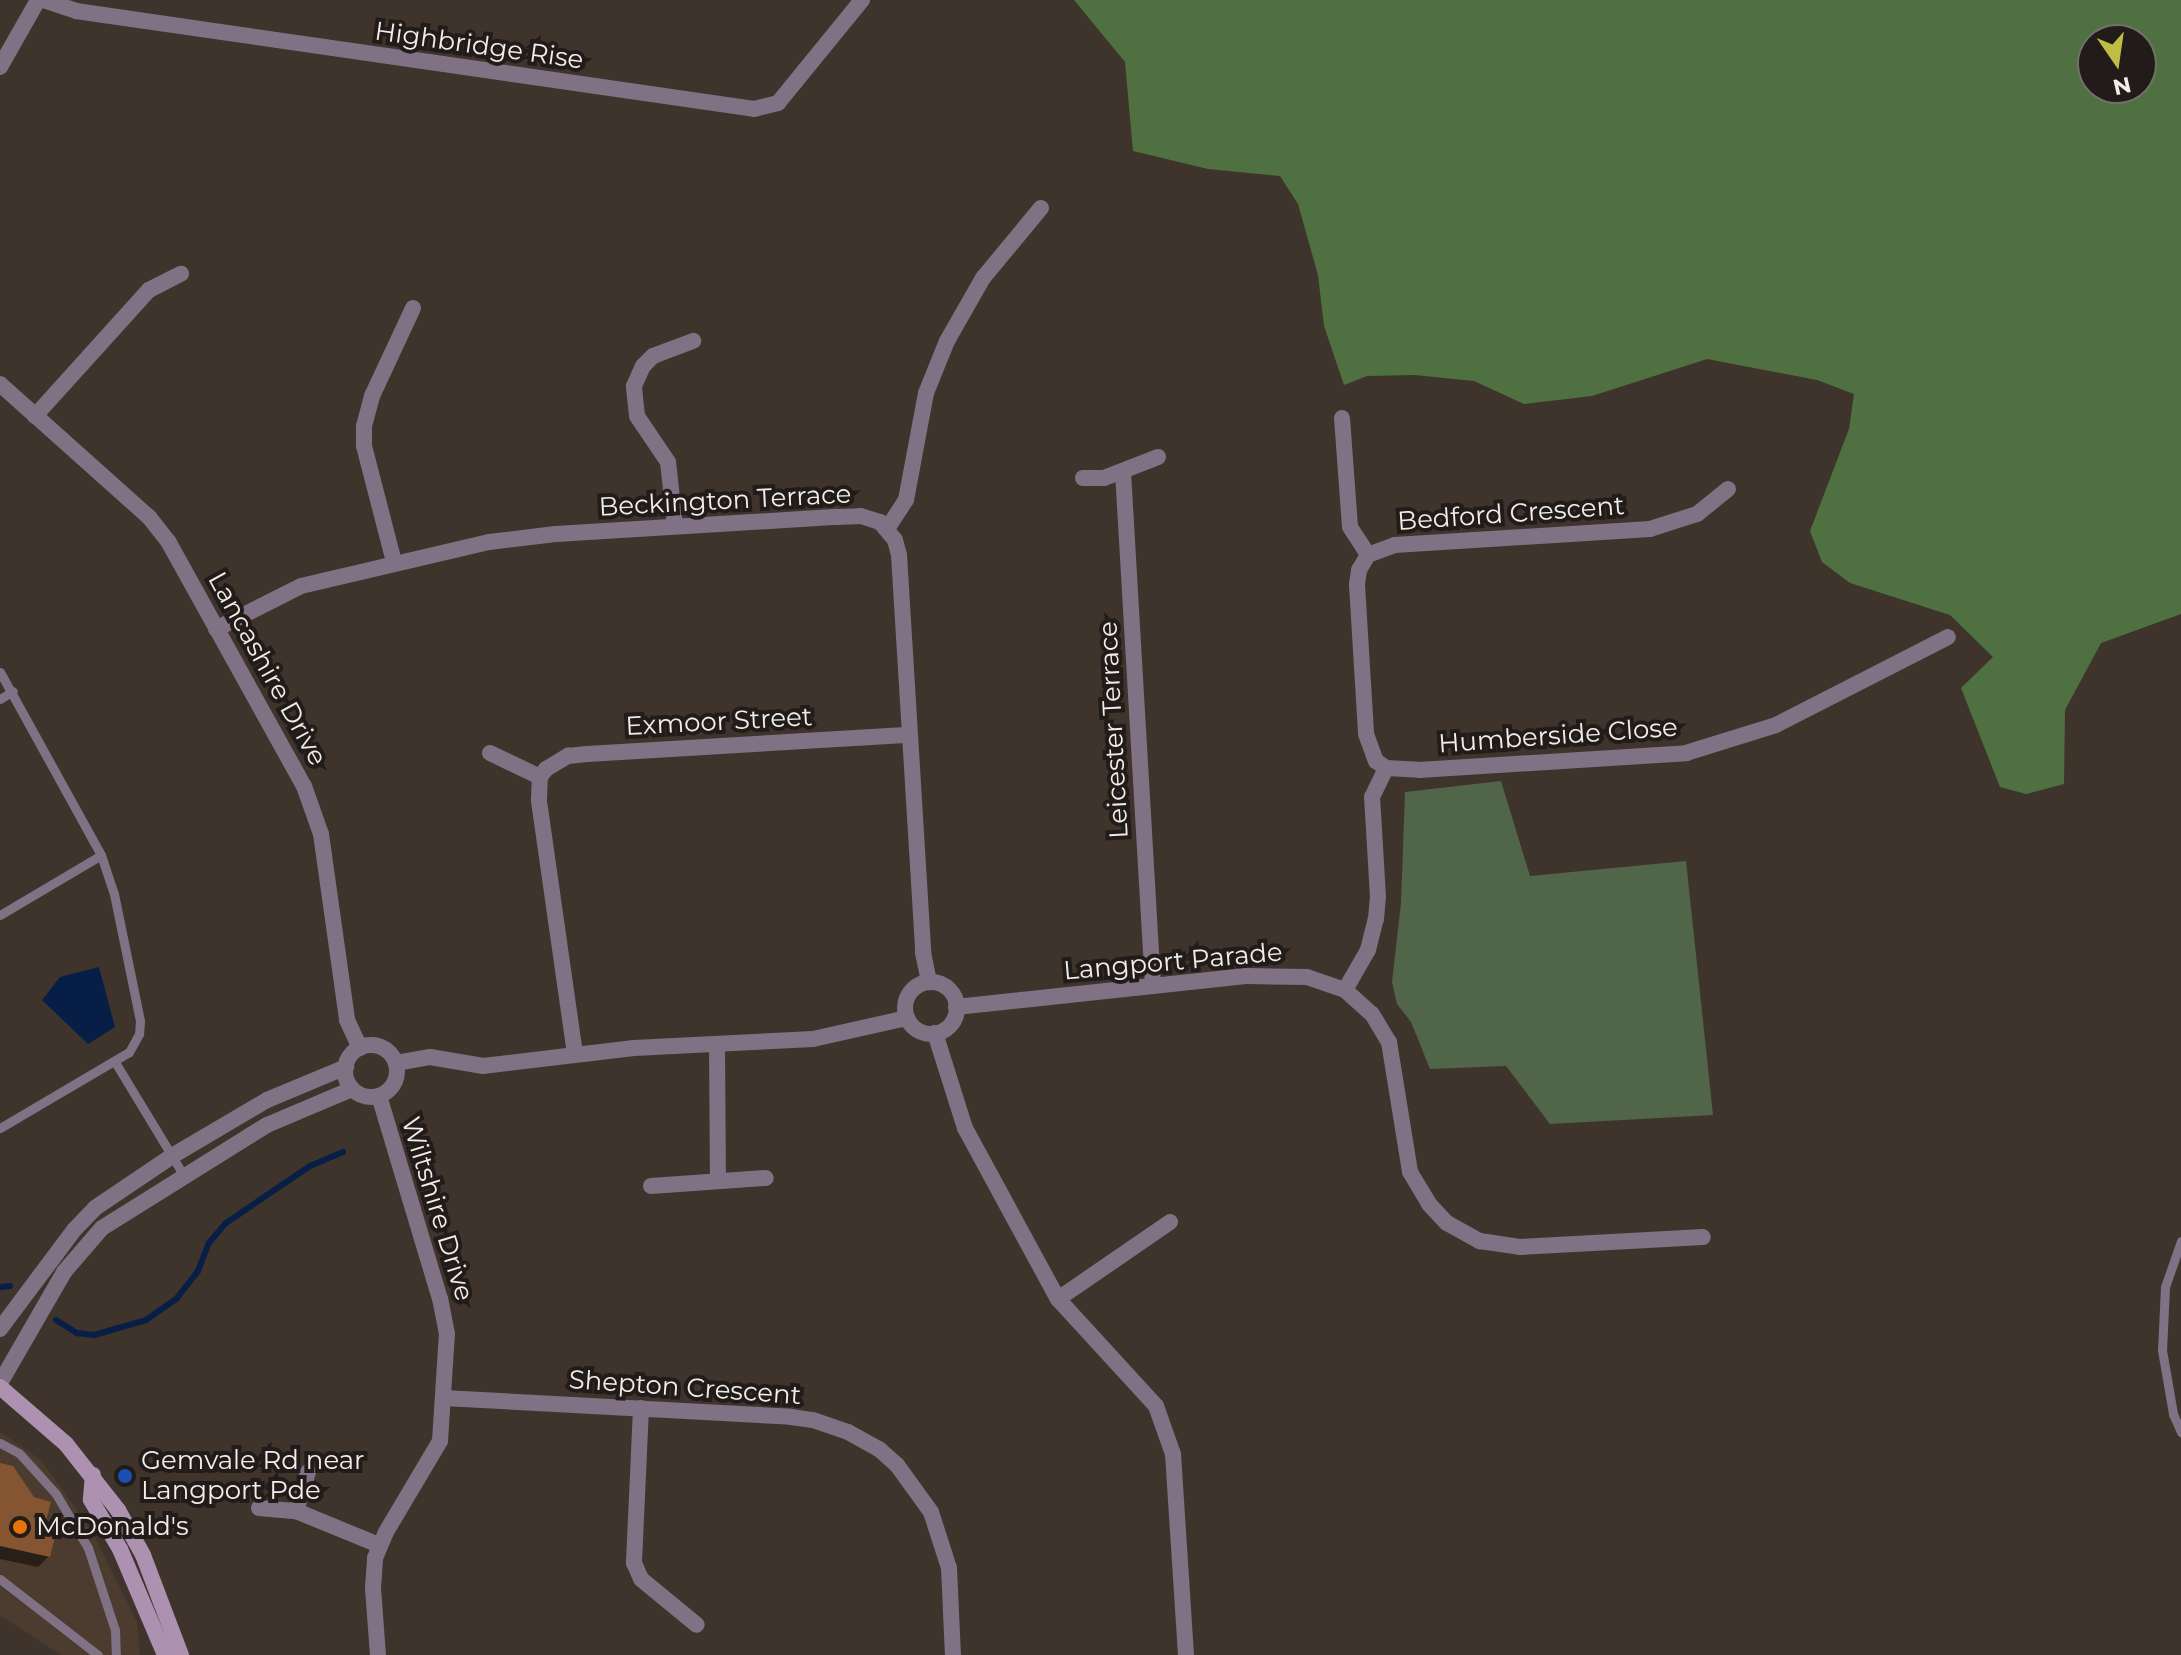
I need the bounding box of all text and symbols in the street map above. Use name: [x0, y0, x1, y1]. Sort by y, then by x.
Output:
street label: Highbridge Rise: [373, 16, 585, 76]
north arrow: [2077, 24, 2157, 104]
text: N: [2110, 71, 2134, 101]
street label: Beckington Terrace: [598, 479, 852, 523]
street label: Bedford Crescent: [1396, 491, 1626, 537]
street label: Lancashire Drive: [201, 567, 333, 771]
street label: Leicester Terrace: [1093, 620, 1135, 840]
street label: Exmoor Street: [625, 702, 813, 742]
street label: Humberside Close: [1437, 712, 1679, 760]
street label: Langport Parade: [1062, 937, 1284, 987]
street label: Wiltshire Drive: [394, 1113, 480, 1305]
street label: Shepton Crescent: [568, 1364, 802, 1412]
place label: Gemvale Rd near Langport Pde: [141, 1445, 364, 1506]
marker: Gemvale Rd near Langport Pde: [116, 1467, 134, 1485]
place label: McDonald's: [36, 1511, 189, 1543]
marker: McDonald's: [11, 1518, 29, 1536]

